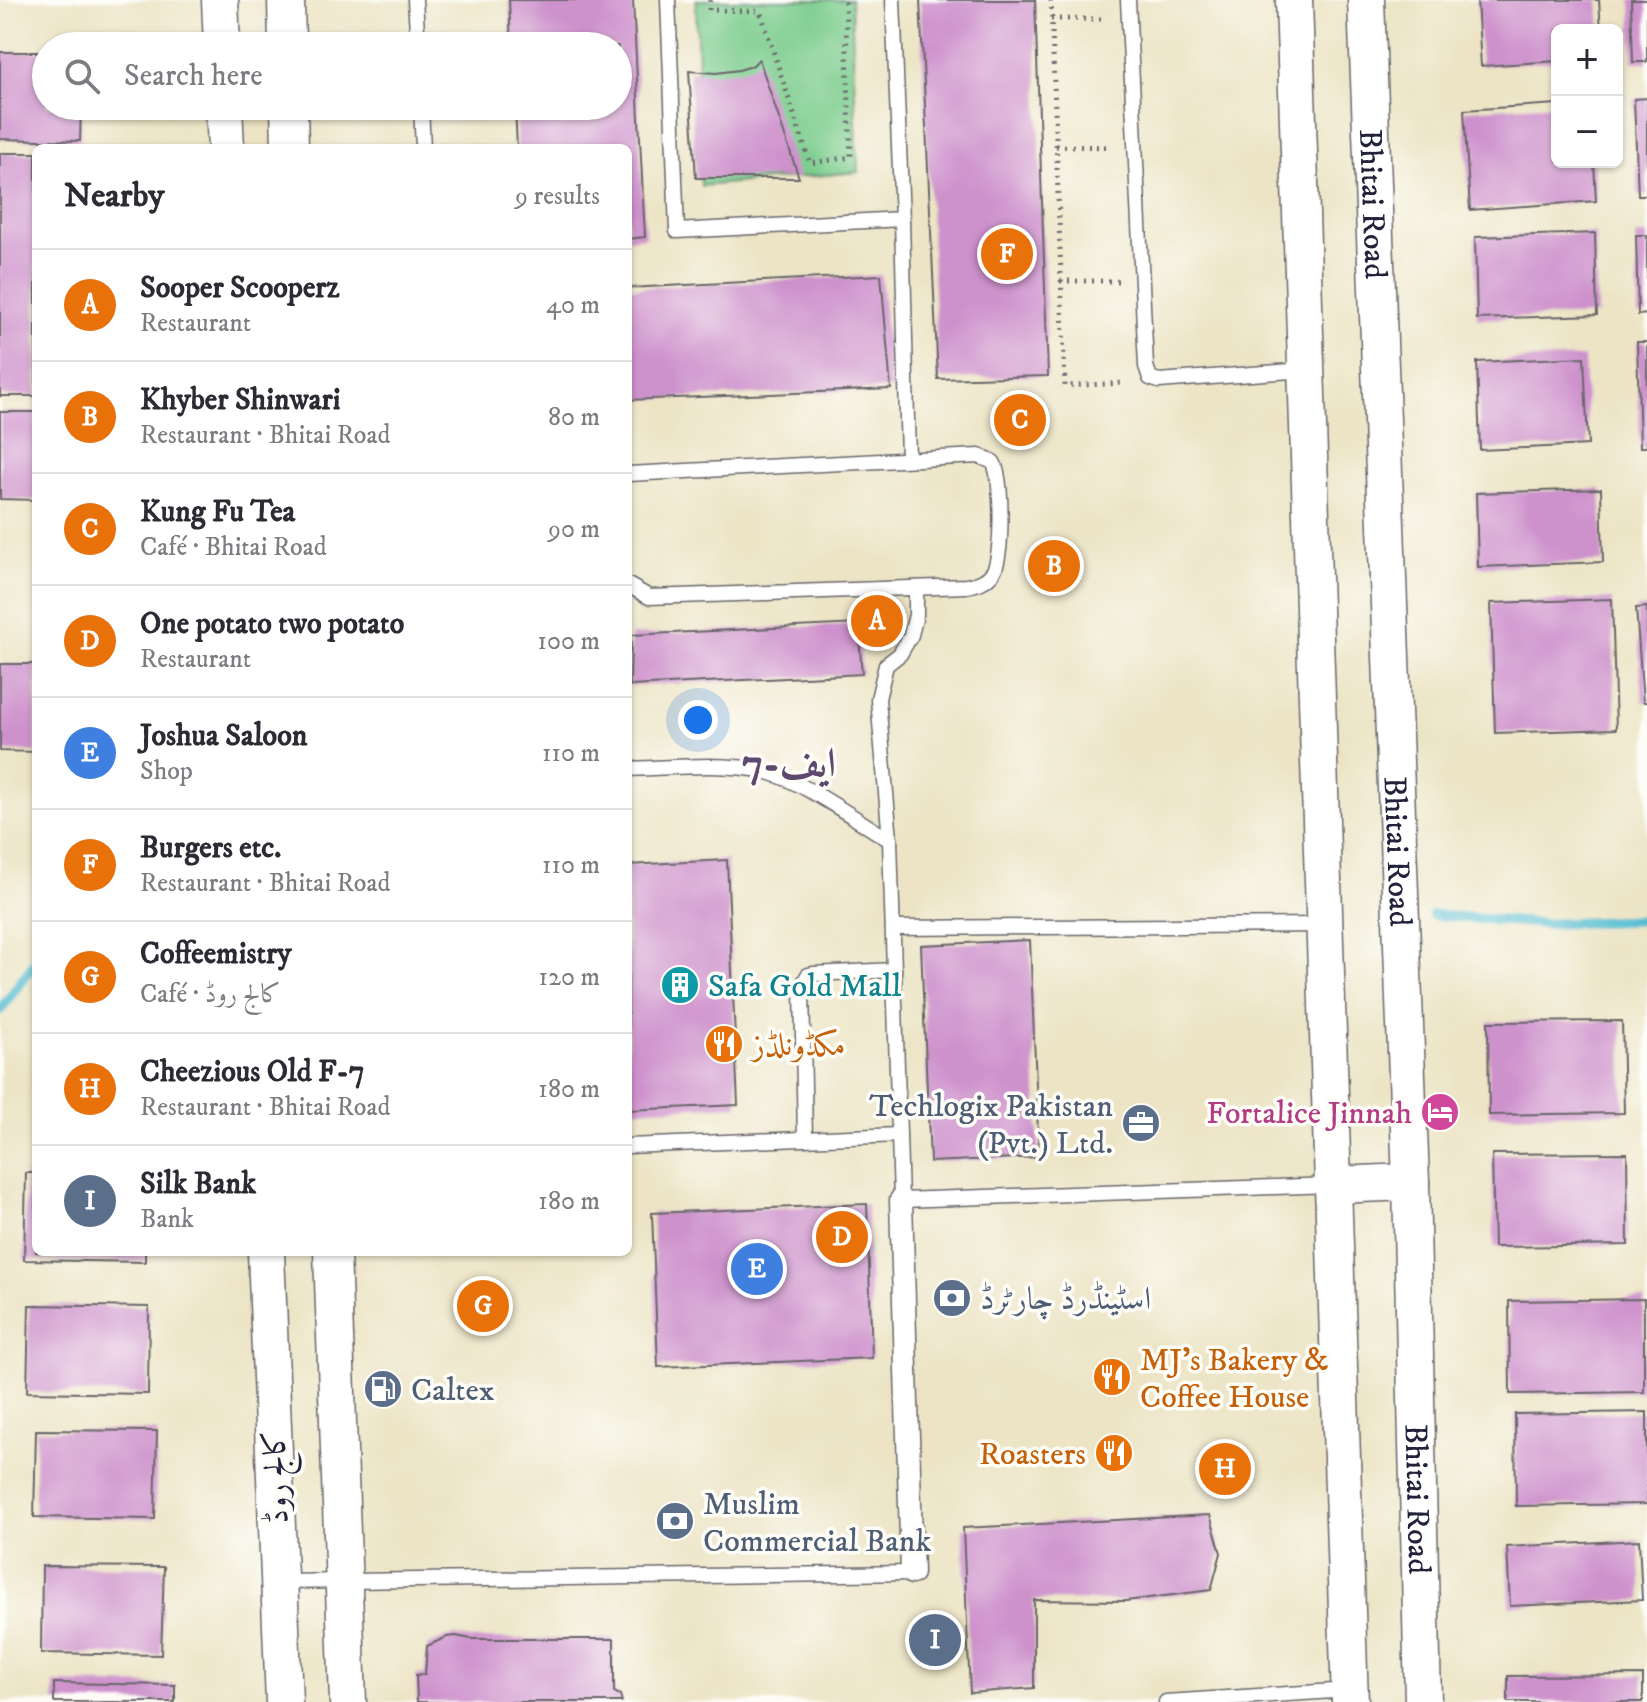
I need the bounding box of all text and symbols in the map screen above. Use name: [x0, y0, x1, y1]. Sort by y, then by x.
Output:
map controls: [1551, 24, 1623, 168]
button: +: [1551, 24, 1623, 96]
search box: [32, 32, 632, 120]
icon: search: [60, 54, 104, 98]
text: Search here: [124, 58, 263, 95]
button: −: [1551, 96, 1623, 168]
street label: Bhitai Road: [1349, 128, 1395, 280]
text: Nearby: [64, 175, 165, 217]
text: 9 results: [515, 180, 600, 213]
pin: F: [981, 224, 1033, 284]
text: Sooper Scooperz: [140, 270, 339, 307]
text: A: [82, 289, 98, 322]
text: 40 m: [546, 289, 600, 322]
text: Restaurant: [140, 307, 251, 340]
text: Khyber Shinwari: [140, 382, 340, 419]
pin: C: [994, 390, 1046, 450]
text: B: [82, 401, 98, 434]
text: 80 m: [548, 401, 600, 434]
text: Restaurant · Bhitai Road: [140, 419, 391, 452]
text: Kung Fu Tea: [140, 494, 295, 531]
text: C: [81, 513, 99, 546]
text: 90 m: [548, 513, 600, 546]
text: Café · Bhitai Road: [140, 531, 327, 564]
pin: B: [1028, 536, 1080, 596]
pin: A: [851, 591, 903, 651]
text: One potato two potato: [140, 606, 404, 643]
text: D: [80, 625, 100, 658]
text: 100 m: [537, 625, 600, 658]
text: Restaurant: [140, 643, 251, 676]
your location: [678, 700, 718, 740]
text: Joshua Saloon: [140, 718, 307, 755]
text: E: [81, 737, 99, 770]
text: 110 m: [542, 737, 600, 770]
district label: ایف-7: [742, 740, 836, 790]
text: Shop: [140, 755, 193, 788]
street label: Bhitai Road: [1374, 776, 1419, 927]
text: Burgers etc.: [140, 830, 281, 867]
text: F: [82, 849, 98, 882]
text: 110 m: [542, 849, 600, 882]
text: Restaurant · Bhitai Road: [140, 867, 391, 900]
text: Coffeemistry: [140, 936, 291, 973]
text: G: [81, 961, 99, 994]
text: 120 m: [539, 961, 600, 994]
building icon: Safa Gold Mall: [659, 964, 701, 1006]
place label: Safa Gold Mall: [708, 967, 902, 1007]
text: Café · کالج روڈ: [140, 978, 281, 1011]
restaurant icon: مکڈونلڈز: [703, 1023, 745, 1065]
place label: مکڈونلڈز: [749, 1026, 845, 1066]
text: Cheezious Old F-7: [140, 1054, 364, 1091]
text: H: [79, 1073, 101, 1106]
text: 180 m: [538, 1073, 600, 1106]
place label: Techlogix Pakistan (Pvt.) Ltd.: [869, 1087, 1113, 1164]
text: Restaurant · Bhitai Road: [140, 1091, 391, 1124]
hotel icon: Fortalice Jinnah: [1419, 1091, 1461, 1133]
place label: Fortalice Jinnah: [1206, 1094, 1412, 1134]
office icon: Techlogix Pakistan (Pvt.) Ltd.: [1120, 1102, 1162, 1144]
text: Silk Bank: [140, 1166, 256, 1203]
text: I: [85, 1185, 95, 1218]
text: 180 m: [538, 1185, 600, 1218]
text: Bank: [140, 1203, 194, 1236]
pin: D: [816, 1207, 868, 1267]
pin: E: [731, 1239, 783, 1299]
pin: G: [457, 1276, 509, 1336]
bank icon: اسٹینڈرڈ چارٹرڈ: [931, 1277, 973, 1319]
place label: اسٹینڈرڈ چارٹرڈ: [980, 1280, 1151, 1320]
place label: MJ's Bakery & Coffee House: [1140, 1341, 1329, 1418]
restaurant icon: MJ's Bakery & Coffee House: [1091, 1356, 1133, 1398]
fuel station icon: Caltex: [362, 1368, 404, 1410]
place label: Caltex: [411, 1371, 495, 1411]
street label: Bhitai Road: [1395, 1424, 1438, 1575]
street label: کالج روڈ: [255, 1429, 304, 1525]
restaurant icon: Roasters: [1093, 1432, 1135, 1474]
place label: Roasters: [979, 1435, 1086, 1475]
pin: H: [1199, 1439, 1251, 1499]
place label: Muslim Commercial Bank: [703, 1485, 932, 1562]
bank icon: Muslim Commercial Bank: [654, 1500, 696, 1542]
pin: I: [909, 1610, 961, 1670]

